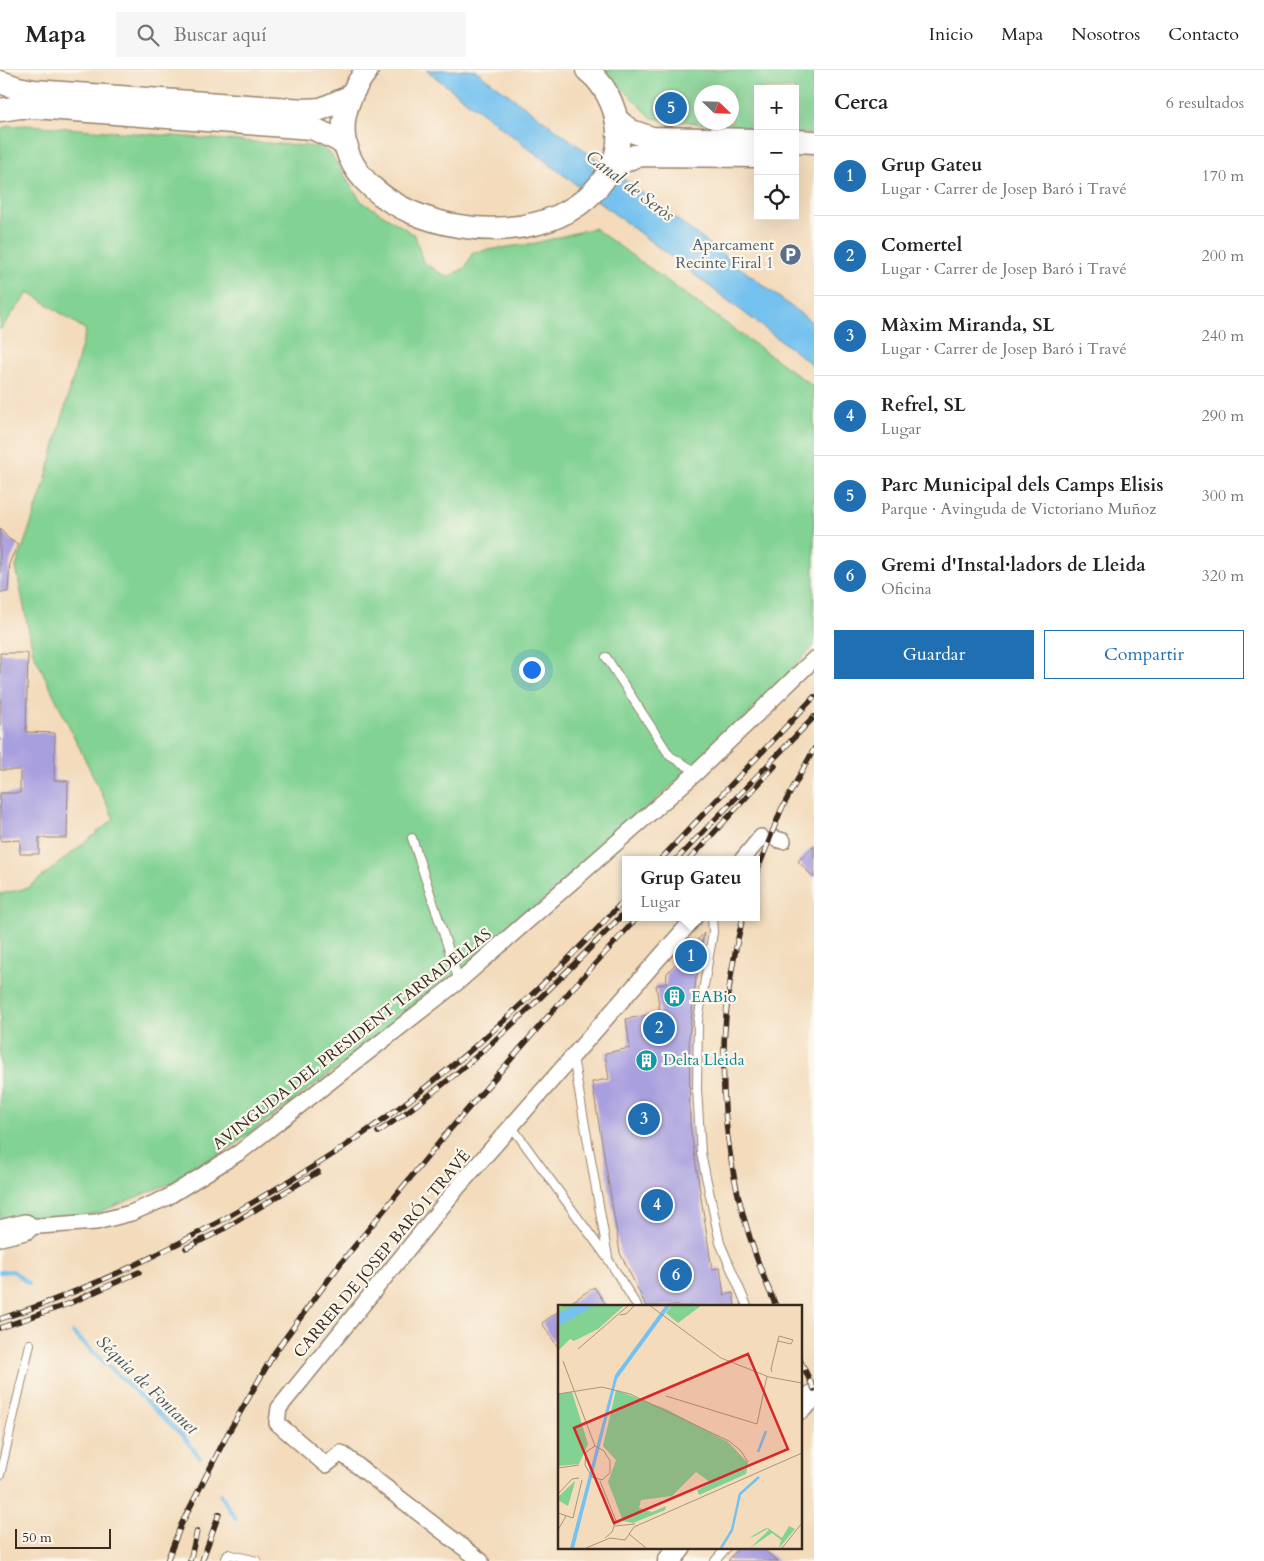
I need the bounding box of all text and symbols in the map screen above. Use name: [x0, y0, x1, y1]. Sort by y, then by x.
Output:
search box: [116, 12, 466, 57]
text: Mapa: [25, 18, 86, 51]
icon: search: [134, 21, 162, 49]
text: Buscar aquí: [174, 22, 267, 48]
text: Inicio: [929, 22, 973, 47]
text: Mapa: [1001, 22, 1043, 47]
text: Nosotros: [1071, 22, 1140, 47]
text: Contacto: [1168, 22, 1239, 47]
north arrow: [694, 85, 739, 130]
map controls: [754, 85, 799, 220]
button: +: [754, 85, 799, 130]
text: Cerca: [834, 88, 888, 117]
pin: 5: [655, 89, 687, 127]
text: 6 resultados: [1166, 92, 1244, 114]
button: −: [754, 130, 799, 175]
water label: Canal de Seròs: [581, 144, 679, 228]
text: Grup Gateu: [881, 152, 982, 178]
text: 1: [846, 165, 854, 187]
text: 170 m: [1202, 165, 1244, 187]
button: locate: [754, 175, 799, 220]
text: Lugar · Carrer de Josep Baró i Travé: [881, 178, 1127, 200]
text: Comertel: [881, 232, 962, 258]
place label: Aparcament Recinte Firal 1: [675, 234, 774, 274]
parking icon: Aparcament Recinte Firal 1: [778, 242, 802, 266]
text: 2: [846, 245, 854, 267]
text: 200 m: [1202, 245, 1244, 267]
text: Lugar · Carrer de Josep Baró i Travé: [881, 258, 1127, 280]
text: Màxim Miranda, SL: [881, 312, 1055, 338]
text: 3: [846, 325, 854, 347]
text: 240 m: [1202, 325, 1244, 347]
text: Lugar · Carrer de Josep Baró i Travé: [881, 338, 1127, 360]
text: Refrel, SL: [881, 392, 966, 418]
text: 4: [846, 405, 854, 427]
text: 290 m: [1202, 405, 1244, 427]
text: Lugar: [881, 418, 921, 440]
text: Parc Municipal dels Camps Elisis: [881, 472, 1163, 498]
text: 5: [846, 485, 854, 507]
text: 300 m: [1202, 485, 1244, 507]
text: Parque · Avinguda de Victoriano Muñoz: [881, 498, 1156, 520]
text: Gremi d'Instal·ladors de Lleida: [881, 552, 1146, 578]
text: 6: [846, 565, 854, 587]
text: 320 m: [1202, 565, 1244, 587]
text: Oficina: [881, 578, 932, 600]
button: Guardar: [834, 630, 1034, 679]
button: Compartir: [1044, 630, 1244, 679]
your location: [519, 657, 545, 683]
popup: [622, 856, 760, 921]
text: Grup Gateu: [640, 865, 742, 891]
text: Lugar: [640, 891, 680, 913]
street label: AVINGUDA DEL PRESIDENT TARRADELLAS: [208, 923, 496, 1155]
pin: 1: [675, 937, 707, 975]
building icon: EABio: [663, 985, 687, 1009]
place label: EABio: [691, 986, 737, 1008]
pin: 2: [643, 1009, 675, 1047]
building icon: Delta Lleida: [635, 1048, 659, 1072]
place label: Delta Lleida: [663, 1049, 745, 1071]
pin: 3: [628, 1100, 660, 1138]
street label: CARRER DE JOSEP BARÓ I TRAVÉ: [288, 1145, 476, 1363]
pin: 4: [641, 1186, 673, 1224]
pin: 6: [660, 1256, 692, 1294]
inset map: [558, 1305, 802, 1548]
water label: Séquia de Fontanet: [90, 1330, 204, 1441]
scale bar: [15, 1526, 111, 1549]
text: 50 m: [22, 1528, 52, 1547]

